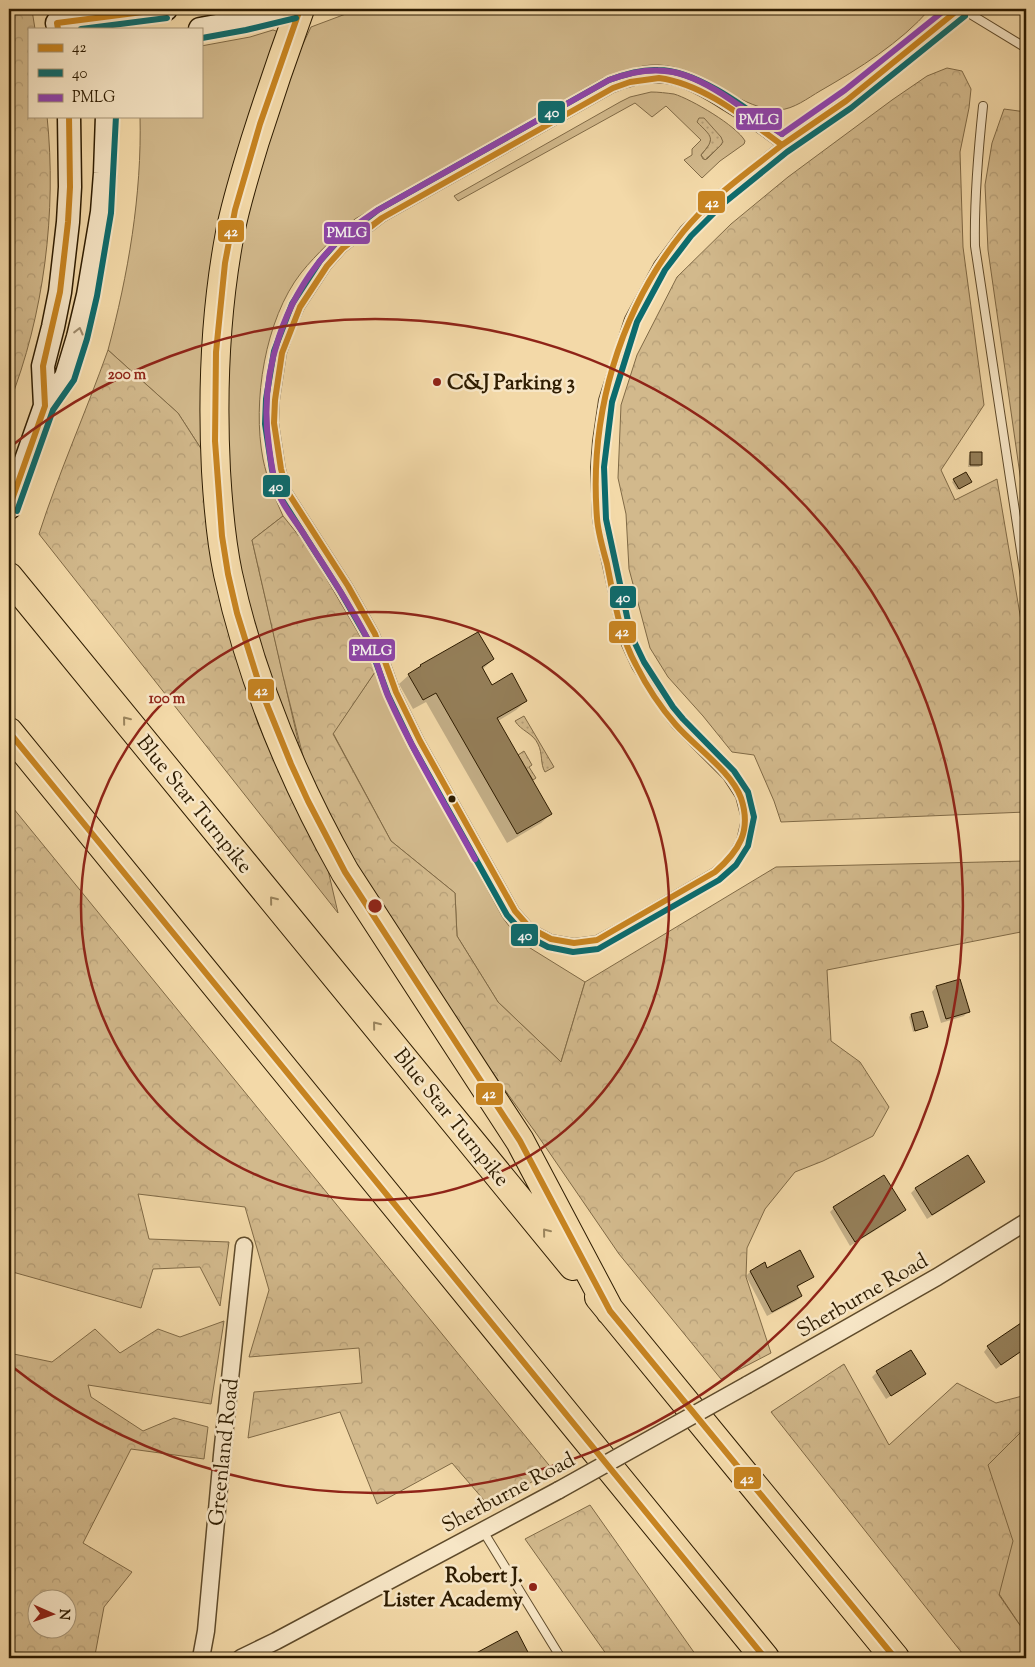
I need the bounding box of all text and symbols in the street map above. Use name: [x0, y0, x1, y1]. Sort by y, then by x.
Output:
legend: [28, 28, 202, 118]
text: 42: [72, 38, 87, 59]
text: 40: [72, 64, 87, 85]
text: PMLG: [72, 88, 115, 109]
line badge: 40: [537, 100, 566, 124]
text: 40: [544, 104, 560, 124]
line badge: PMLG: [735, 107, 783, 131]
text: PMLG: [739, 111, 780, 131]
line badge: 42: [697, 190, 726, 214]
text: 42: [704, 194, 719, 214]
line badge: 42: [217, 219, 245, 243]
line badge: PMLG: [323, 221, 371, 245]
text: 42: [223, 223, 238, 243]
text: PMLG: [327, 224, 368, 244]
one-way arrow: [74, 328, 84, 336]
text: 200 m: [108, 365, 147, 386]
place label: C&J Parking 3: [447, 369, 575, 399]
marker: C&J Parking 3: [431, 376, 443, 388]
line badge: 40: [262, 474, 291, 498]
text: 40: [268, 478, 284, 498]
line badge: 40: [609, 585, 637, 609]
text: 40: [615, 589, 631, 609]
line badge: 42: [608, 620, 637, 644]
text: 42: [614, 623, 629, 643]
line badge: PMLG: [348, 638, 396, 662]
text: PMLG: [352, 642, 393, 662]
line badge: 42: [247, 678, 275, 702]
text: 42: [253, 682, 268, 702]
text: 100 m: [149, 689, 186, 710]
one-way arrow: [123, 717, 131, 726]
street label: Blue Star Turnpike: [128, 730, 259, 881]
unlabelled marker: [447, 794, 457, 804]
one-way arrow: [270, 896, 279, 905]
centre of rings: [366, 897, 384, 915]
line badge: 40: [510, 923, 539, 947]
text: 40: [517, 927, 533, 947]
one-way arrow: [373, 1022, 382, 1031]
street label: Blue Star Turnpike: [385, 1043, 516, 1194]
line badge: 42: [475, 1082, 504, 1106]
text: 42: [481, 1085, 496, 1105]
one-way arrow: [542, 1229, 551, 1238]
street label: Sherburne Road: [792, 1247, 934, 1347]
street label: Greenland Road: [202, 1377, 248, 1528]
street label: Sherburne Road: [437, 1446, 581, 1542]
line badge: 42: [733, 1466, 762, 1490]
text: 42: [739, 1470, 754, 1490]
place label: Robert J. Lister Academy: [383, 1562, 524, 1616]
marker: Robert J. Lister Academy: [527, 1581, 539, 1593]
north arrow: [28, 1590, 78, 1640]
text: N: [53, 1608, 73, 1620]

